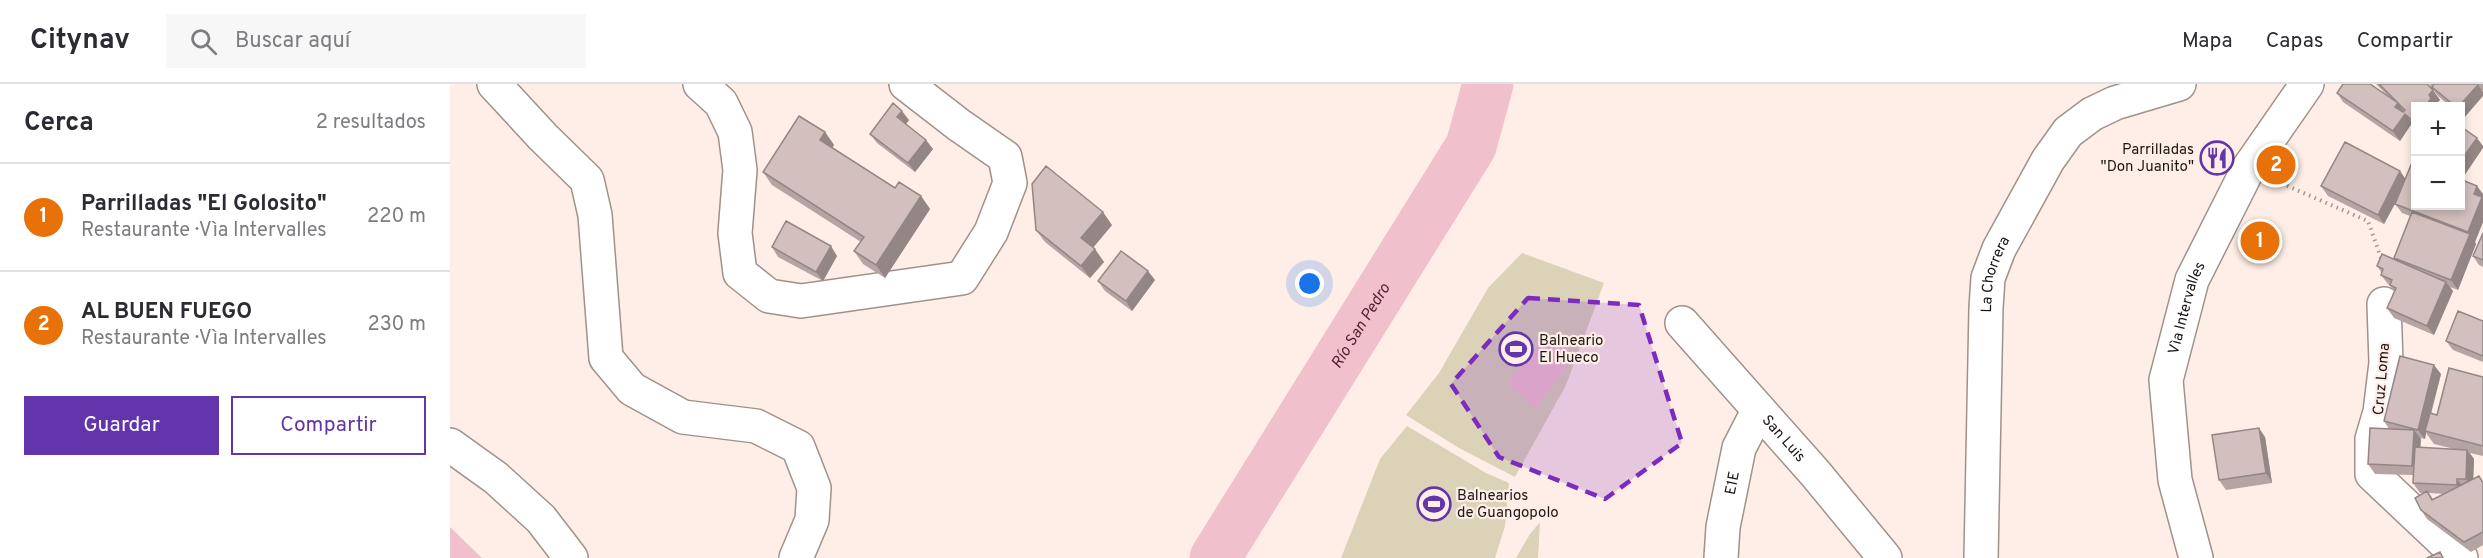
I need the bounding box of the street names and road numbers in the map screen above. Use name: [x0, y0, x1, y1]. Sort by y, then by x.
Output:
street label: La Chorrera: [1978, 233, 2015, 313]
street label: Vìa Intervalles: [2165, 259, 2211, 357]
street label: Cruz Loma: [2370, 342, 2395, 416]
street label: San Luis: [1757, 412, 1809, 467]
street label: E1E: [1722, 470, 1745, 497]

